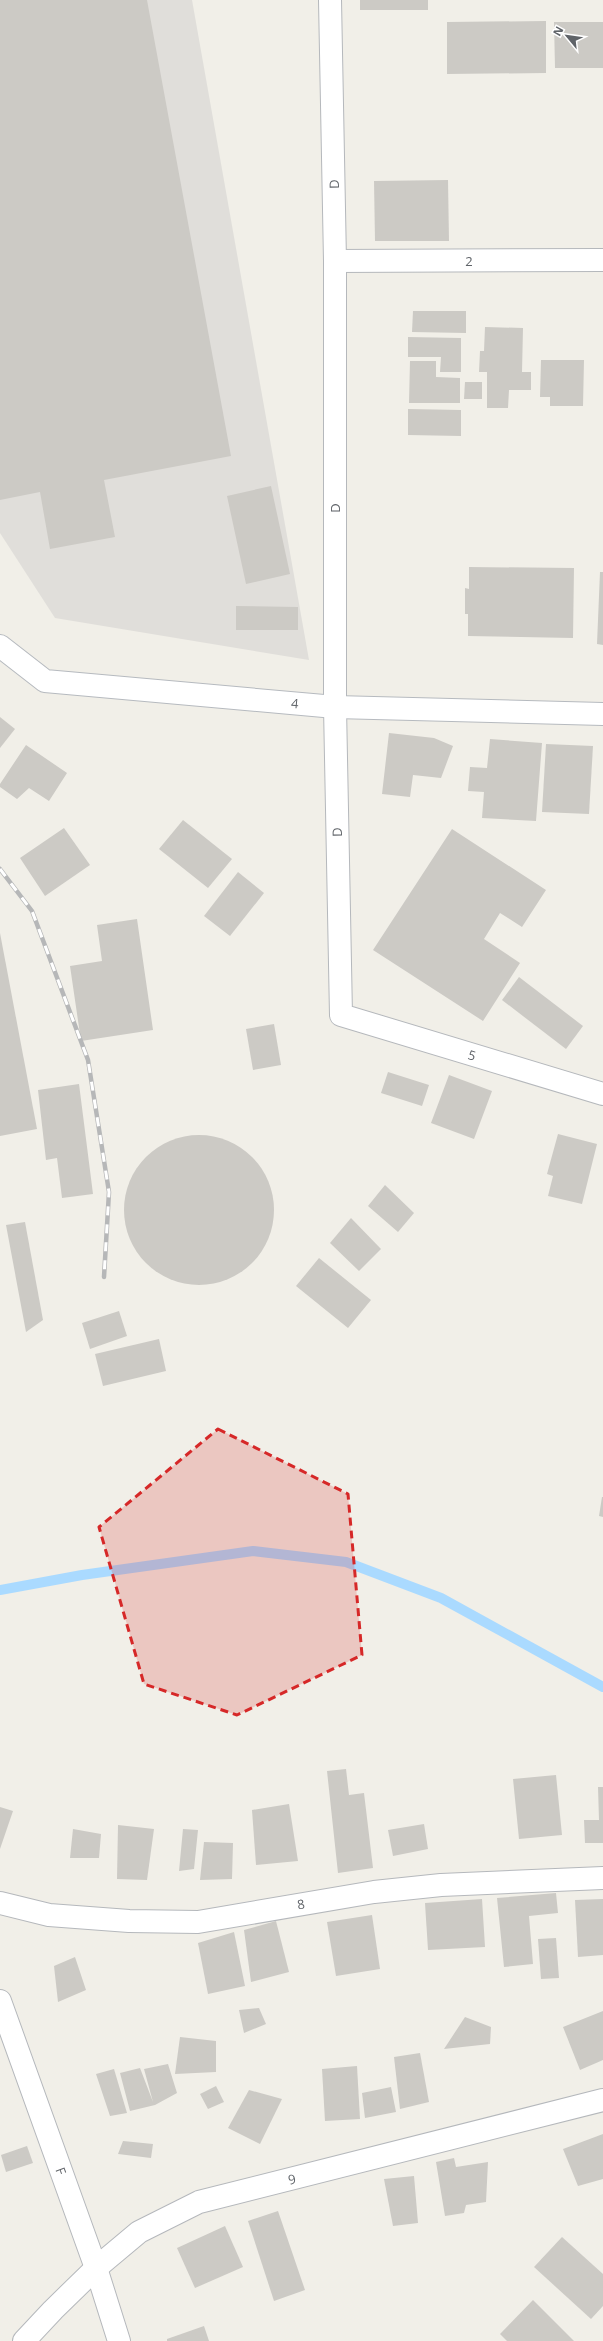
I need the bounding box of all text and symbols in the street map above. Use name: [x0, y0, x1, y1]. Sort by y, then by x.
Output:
north arrow: [547, 16, 587, 56]
text: N: [549, 23, 567, 38]
street label: D: [325, 179, 343, 189]
street label: 2: [465, 252, 473, 270]
street label: D: [326, 503, 344, 513]
street label: 4: [291, 694, 300, 712]
street label: D: [328, 827, 346, 837]
street label: 5: [466, 1045, 478, 1065]
street label: 8: [296, 1895, 306, 1913]
street label: F: [51, 2165, 71, 2177]
street label: 9: [286, 2169, 298, 2189]

